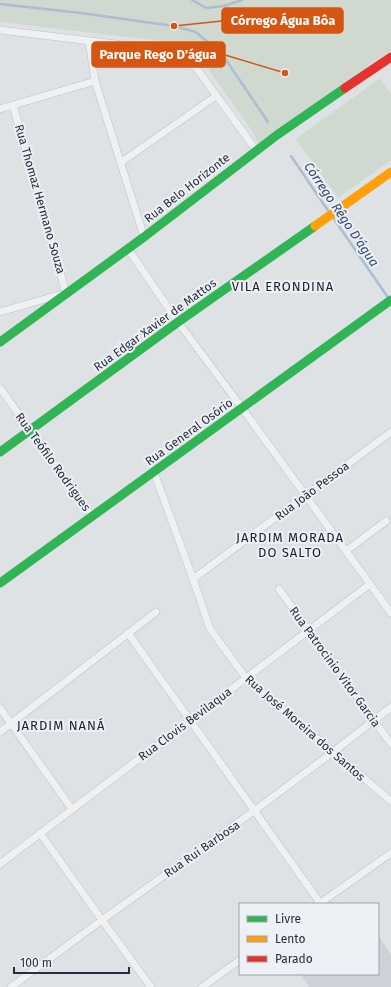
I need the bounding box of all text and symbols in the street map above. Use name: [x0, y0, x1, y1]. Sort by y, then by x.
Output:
callout: Córrego Água Bôa: [222, 8, 343, 33]
text: Córrego Água Bôa: [231, 12, 335, 28]
callout: Parque Rego D'água: [92, 42, 225, 67]
text: Parque Rego D'água: [99, 47, 217, 62]
street label: Rua Thomaz Hermano Souza: [12, 123, 68, 275]
street label: Rua Belo Horizonte: [142, 150, 232, 226]
water label: Córrego Rêgo D'água: [301, 159, 382, 269]
street label: Rua Edgar Xavier de Mattos: [91, 276, 219, 374]
district label: VILA ERONDINA: [232, 279, 334, 294]
street label: Rua General Osório: [142, 396, 236, 468]
street label: Rua Teófilo Rodrigues: [13, 410, 94, 514]
street label: Rua João Pessoa: [272, 459, 352, 523]
district label: JARDIM MORADA DO SALTO: [236, 530, 344, 560]
street label: Rua Patrocinio Vitor Garcia: [287, 604, 383, 730]
street label: Rua José Moreira dos Santos: [242, 672, 368, 784]
street label: Rua Clovis Bevilaqua: [136, 684, 234, 764]
district label: JARDIM NANÁ: [17, 718, 105, 733]
street label: Rua Rui Barbosa: [161, 818, 243, 880]
legend: [239, 903, 379, 975]
text: Livre: [275, 912, 301, 926]
text: Lento: [275, 932, 305, 946]
scale bar: [14, 949, 129, 975]
text: Parado: [275, 952, 313, 966]
text: 100 m: [20, 956, 52, 970]

